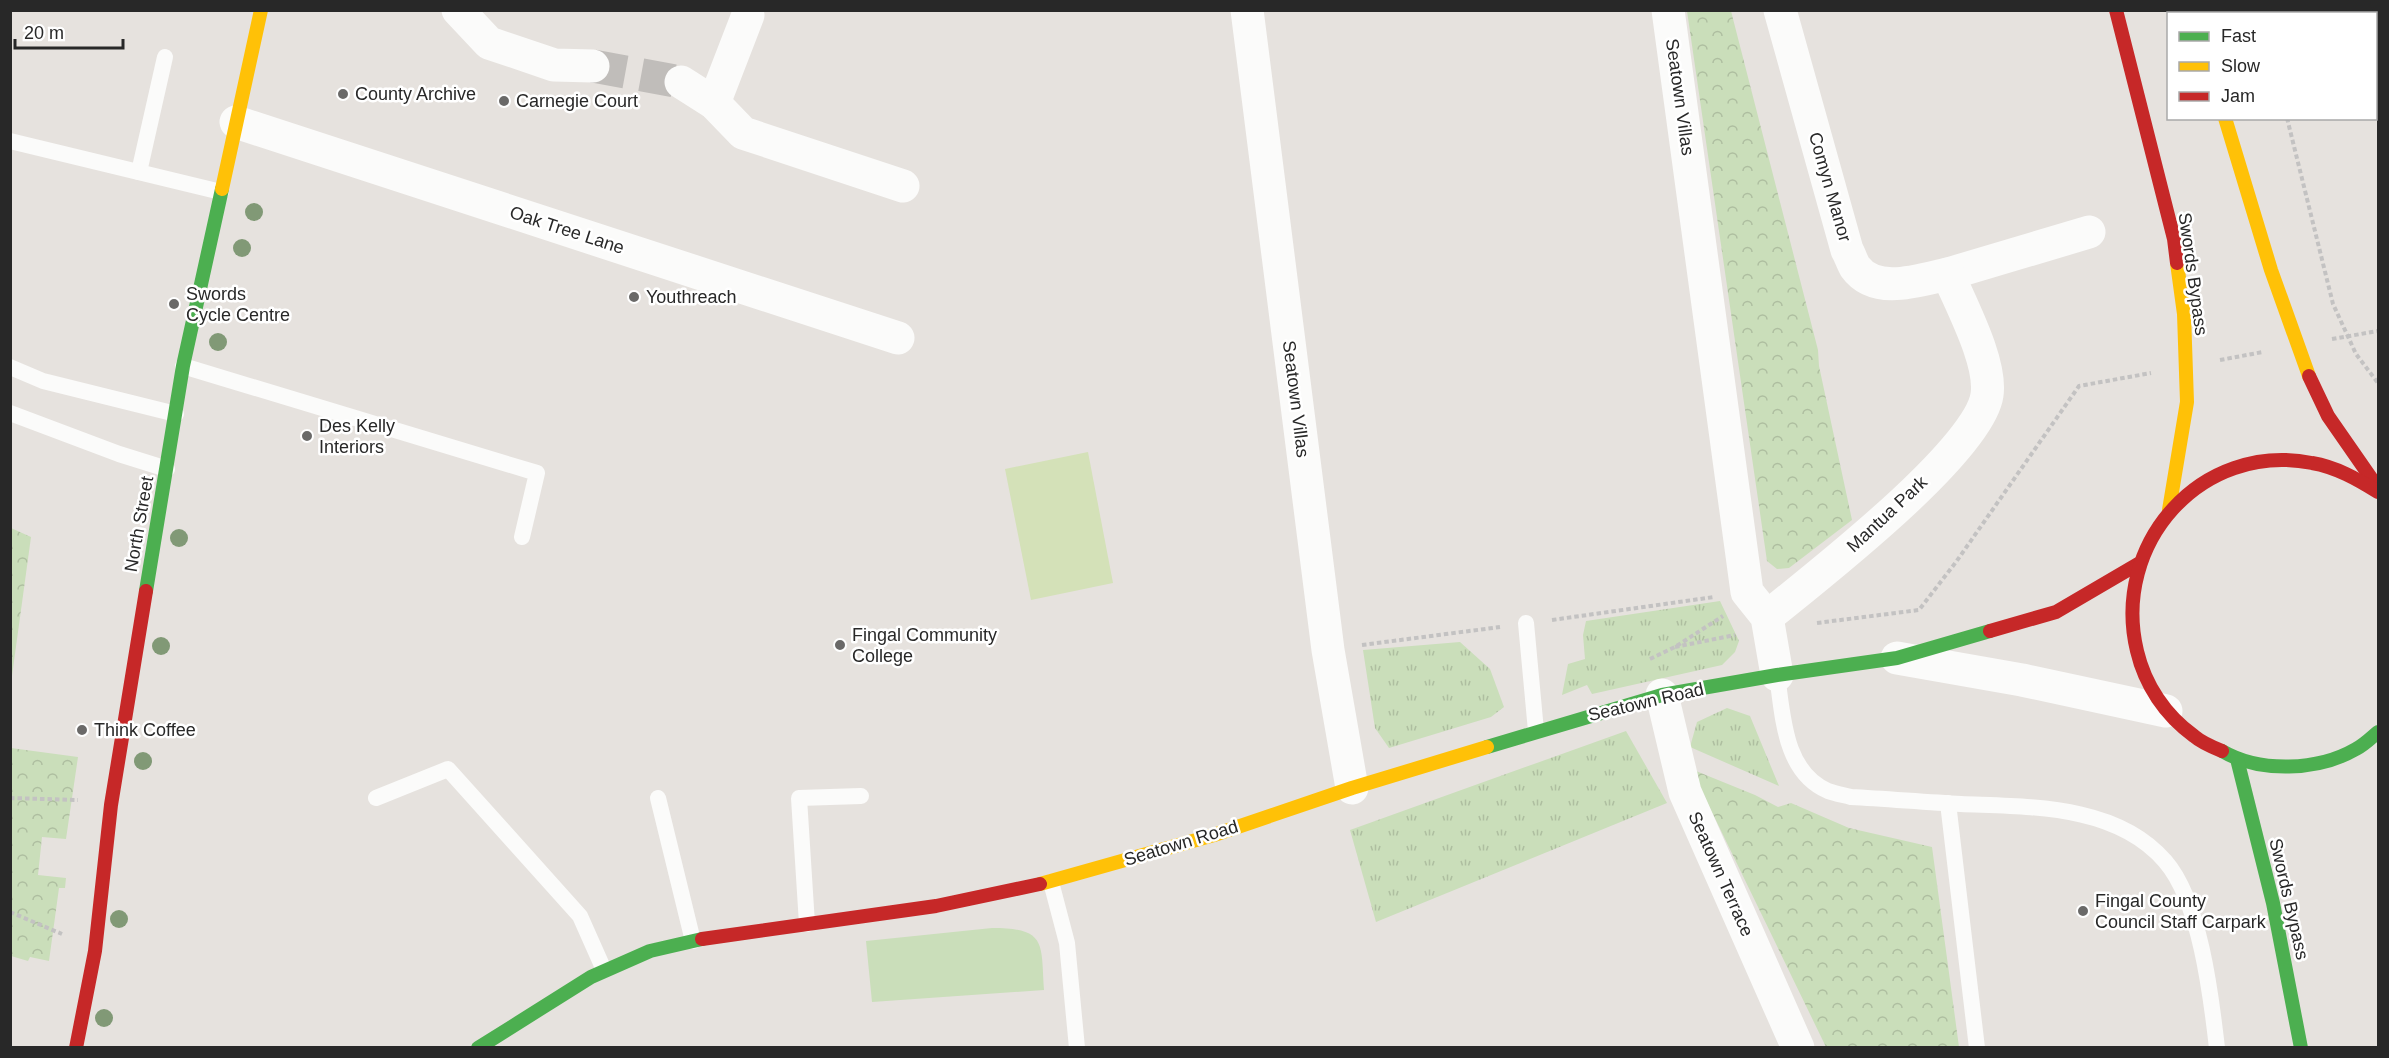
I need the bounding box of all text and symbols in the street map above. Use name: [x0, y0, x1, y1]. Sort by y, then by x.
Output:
scale bar: [15, 12, 123, 50]
legend: [2167, 12, 2377, 120]
text: 20 m: [24, 23, 64, 43]
text: Fast: [2221, 26, 2256, 46]
street label: Seatown Villas: [1662, 37, 1698, 157]
text: Slow: [2221, 56, 2261, 76]
place label: County Archive: [355, 84, 476, 104]
text: Jam: [2221, 86, 2255, 106]
marker: County Archive: [336, 87, 350, 101]
place label: Carnegie Court: [516, 91, 638, 111]
marker: Carnegie Court: [497, 94, 511, 108]
street label: Comyn Manor: [1805, 130, 1855, 244]
street label: Oak Tree Lane: [507, 202, 627, 258]
street label: Swords Bypass: [2174, 211, 2212, 337]
place label: Swords Cycle Centre: [186, 284, 290, 325]
place label: Youthreach: [646, 287, 736, 307]
marker: Youthreach: [627, 290, 641, 304]
marker: Swords Cycle Centre: [167, 297, 181, 311]
street label: Seatown Villas: [1279, 339, 1313, 459]
place label: Des Kelly Interiors: [319, 416, 395, 457]
marker: Des Kelly Interiors: [300, 429, 314, 443]
street label: Mantua Park: [1843, 471, 1932, 556]
street label: North Street: [121, 474, 157, 574]
place label: Fingal Community College: [852, 625, 997, 666]
marker: Fingal Community College: [833, 638, 847, 652]
street label: Seatown Road: [1586, 679, 1706, 725]
place label: Think Coffee: [94, 720, 196, 740]
marker: Think Coffee: [75, 723, 89, 737]
street label: Seatown Terrace: [1684, 808, 1758, 940]
street label: Seatown Road: [1122, 816, 1240, 870]
street label: Swords Bypass: [2265, 836, 2313, 962]
place label: Fingal County Council Staff Carpark: [2095, 891, 2267, 932]
marker: Fingal County Council Staff Carpark: [2076, 904, 2090, 918]

